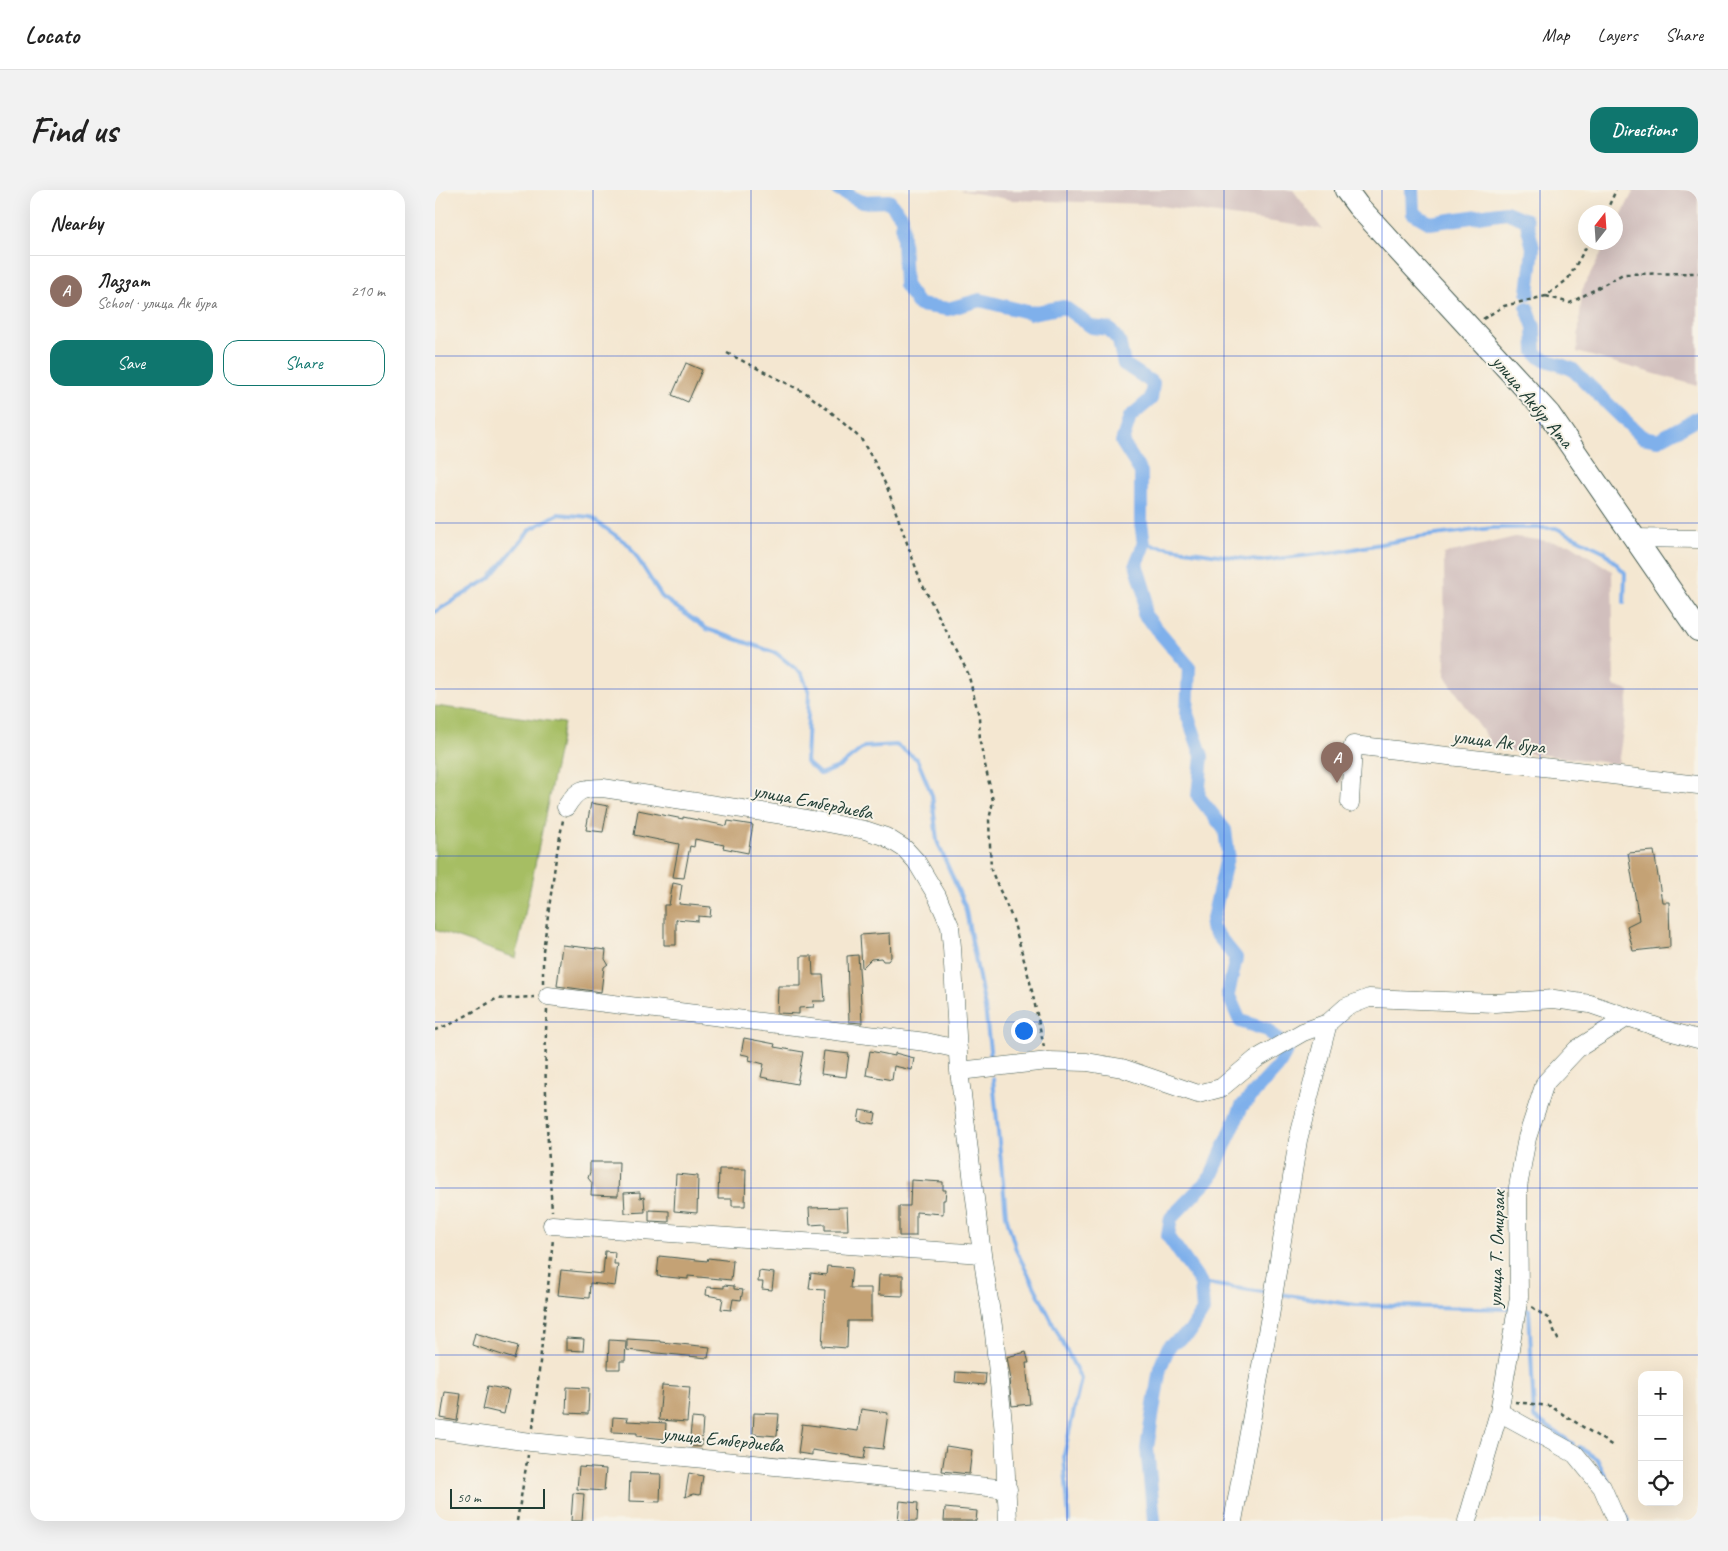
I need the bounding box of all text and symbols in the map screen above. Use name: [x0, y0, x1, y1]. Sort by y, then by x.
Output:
text: Locato: [25, 20, 79, 50]
text: Map: [1542, 24, 1570, 46]
text: Layers: [1598, 24, 1637, 46]
text: Share: [1665, 24, 1703, 46]
button: Directions: [1590, 107, 1698, 153]
text: Find us: [30, 108, 117, 153]
north arrow: [1578, 205, 1623, 250]
text: Nearby: [50, 210, 103, 236]
text: Лаззат: [97, 269, 150, 293]
text: A: [62, 281, 70, 301]
text: 210 m: [351, 281, 385, 301]
text: School · улица Ак бура: [97, 293, 216, 313]
button: Save: [50, 340, 213, 386]
button: Share: [223, 340, 385, 386]
street label: улица Акбур Ата: [1486, 349, 1580, 455]
street label: улица Ак бура: [1450, 723, 1548, 760]
pin: A: [1321, 742, 1353, 783]
street label: улица Ембердиева: [750, 777, 876, 826]
your location: [1011, 1018, 1037, 1044]
street label: улица Т. Омирзак: [1482, 1189, 1511, 1309]
map controls: [1638, 1371, 1683, 1506]
button: +: [1638, 1371, 1683, 1416]
button: −: [1638, 1416, 1683, 1461]
street label: улица Ембердиева: [660, 1421, 786, 1458]
button: locate: [1638, 1461, 1683, 1506]
scale bar: [450, 1486, 545, 1509]
text: 50 m: [457, 1489, 481, 1506]

